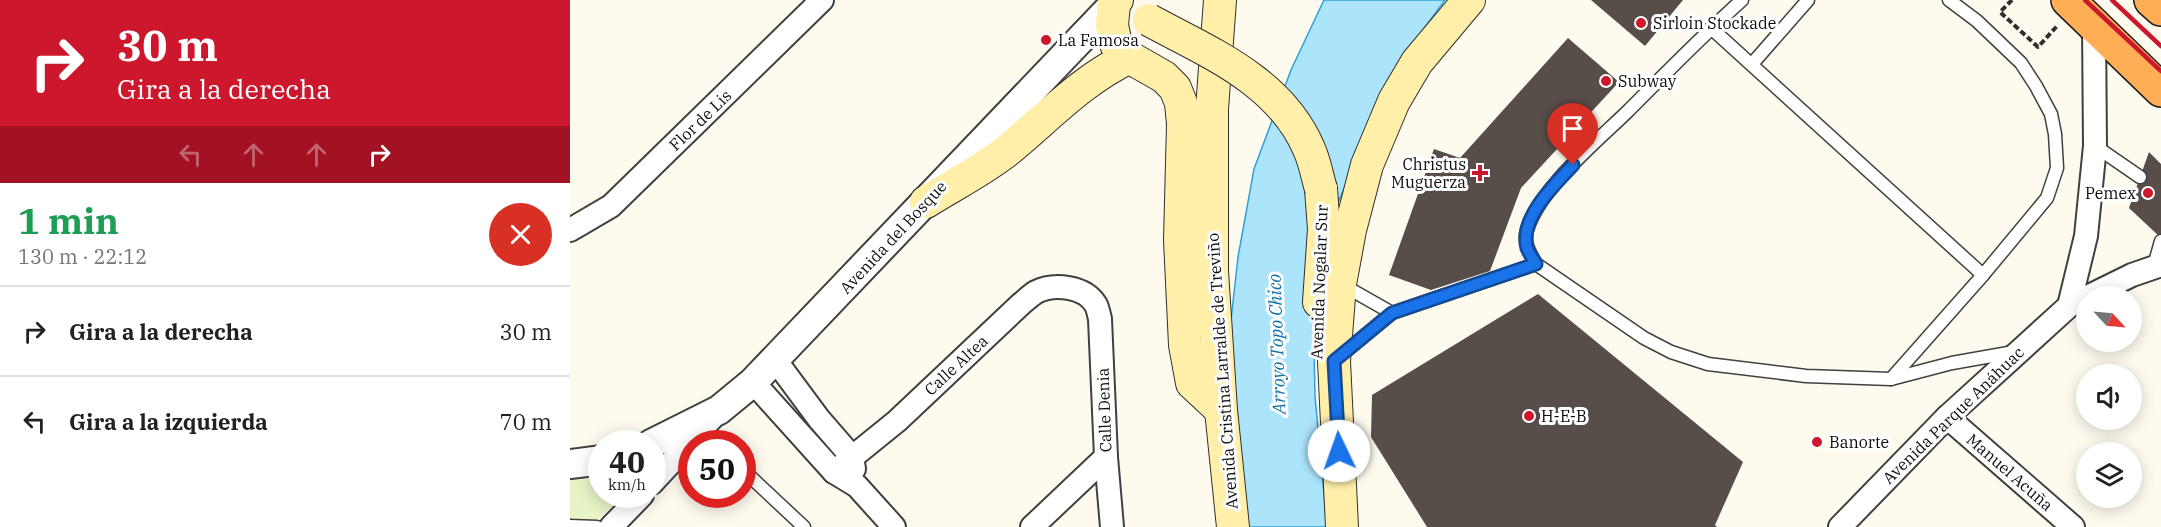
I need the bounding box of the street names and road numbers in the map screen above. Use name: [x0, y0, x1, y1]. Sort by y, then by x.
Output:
street label: Flor de Lis: [665, 85, 735, 155]
street label: Avenida del Bosque: [835, 176, 951, 298]
street label: Avenida Nogalar Sur: [1306, 204, 1332, 360]
street label: Avenida Cristina Larralde de Treviño: [1202, 232, 1242, 510]
street label: Calle Altea: [920, 330, 992, 399]
street label: Avenida Parque Anáhuac: [1878, 342, 2028, 488]
street label: Calle Denia: [1093, 367, 1115, 453]
street label: Manuel Acuña: [1963, 429, 2057, 515]

